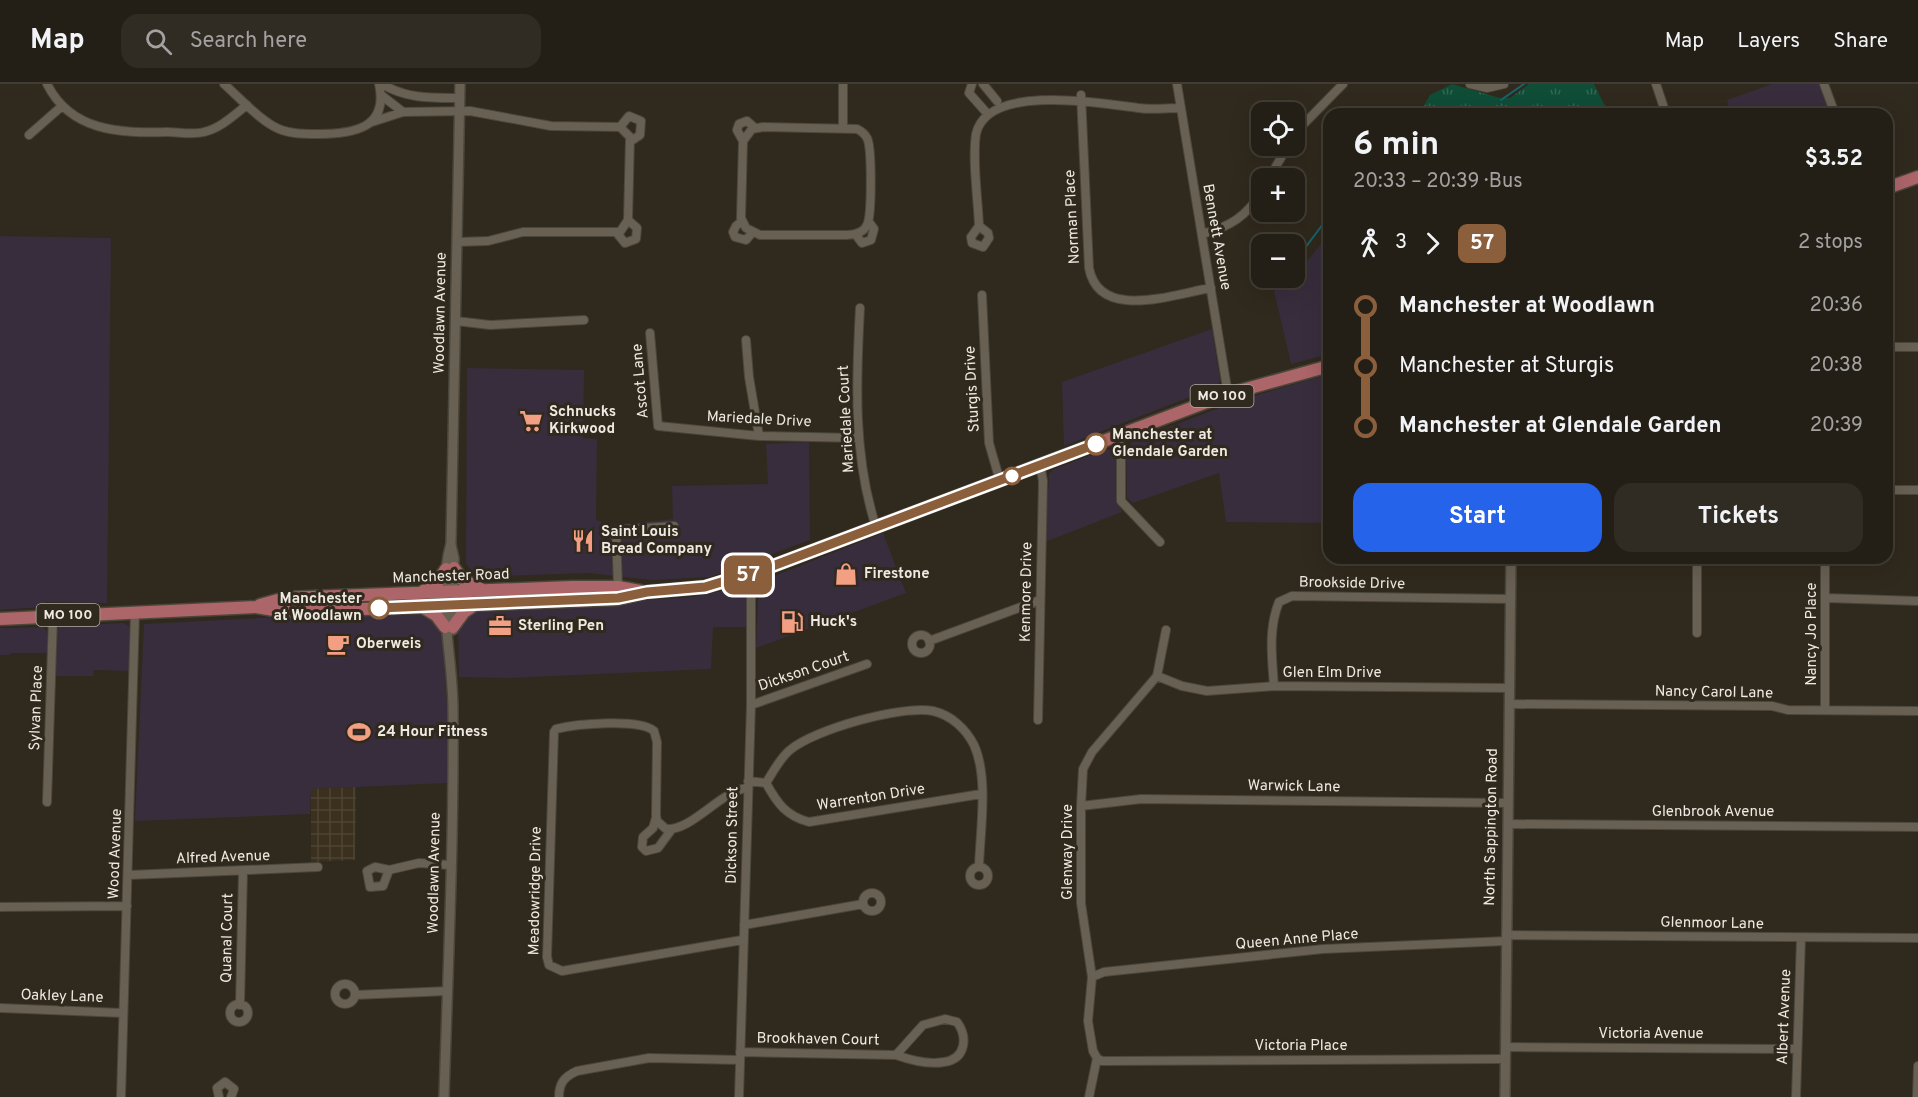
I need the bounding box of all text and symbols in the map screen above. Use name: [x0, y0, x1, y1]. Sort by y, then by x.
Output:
search box: [121, 14, 541, 68]
text: Map: [30, 23, 85, 59]
icon: search: [142, 25, 175, 58]
text: Search here: [190, 28, 307, 55]
text: Map: [1665, 28, 1704, 55]
text: Layers: [1737, 28, 1800, 55]
text: Share: [1833, 28, 1888, 55]
map controls: [1251, 102, 1305, 288]
button: locate: [1251, 102, 1305, 156]
text: 6 min: [1353, 125, 1439, 167]
text: $3.52: [1805, 146, 1863, 173]
button: +: [1251, 168, 1305, 222]
street label: Norman Place: [1061, 169, 1085, 265]
text: 20:33 – 20:39 · Bus: [1353, 169, 1523, 195]
street label: Bennett Avenue: [1197, 182, 1235, 292]
icon: walk: [1353, 227, 1386, 260]
icon: forward: [1416, 227, 1449, 260]
text: 3: [1395, 230, 1407, 256]
text: 57: [1470, 230, 1494, 257]
text: 2 stops: [1798, 230, 1863, 256]
button: −: [1251, 234, 1305, 288]
street label: Woodlawn Avenue: [430, 252, 452, 374]
text: Manchester at Woodlawn: [1399, 293, 1655, 320]
text: 20:36: [1809, 293, 1863, 319]
street label: Ascot Lane: [628, 343, 654, 419]
street label: Sturgis Drive: [961, 345, 985, 433]
text: Manchester at Sturgis: [1399, 353, 1614, 380]
text: 20:38: [1809, 353, 1863, 379]
street label: Mariedale Court: [835, 365, 859, 473]
road number: MO 100: [1190, 385, 1254, 407]
place label: Schnucks Kirkwood: [549, 403, 616, 439]
supermarket icon: Schnucks Kirkwood: [518, 408, 544, 434]
street label: Mariedale Drive: [706, 408, 812, 432]
text: Manchester at Glendale Garden: [1399, 413, 1722, 440]
text: 20:39: [1810, 413, 1863, 439]
place label: Manchester at Glendale Garden: [1112, 426, 1228, 462]
marker: Manchester at Glendale Garden: [1085, 433, 1107, 455]
unlabelled marker: [1003, 467, 1021, 485]
button: Start: [1353, 483, 1602, 552]
button: Tickets: [1614, 483, 1863, 552]
place label: Saint Louis Bread Company: [601, 523, 712, 559]
restaurant icon: Saint Louis Bread Company: [570, 528, 596, 554]
street label: Kenmore Drive: [1017, 542, 1037, 642]
line badge: 57: [721, 556, 775, 594]
shop icon: Firestone: [833, 561, 859, 587]
text: 57: [736, 562, 760, 589]
street label: Manchester Road: [392, 565, 510, 589]
place label: Firestone: [864, 565, 930, 584]
street label: Brookside Drive: [1299, 574, 1405, 594]
street label: Nancy Jo Place: [1803, 582, 1822, 686]
place label: Manchester at Woodlawn: [274, 590, 363, 626]
marker: Manchester at Woodlawn: [368, 597, 390, 619]
road number: MO 100: [36, 604, 100, 626]
fuel station icon: Huck's: [779, 609, 805, 635]
office icon: Sterling Pen: [487, 613, 513, 639]
place label: Huck's: [810, 613, 857, 632]
place label: Sterling Pen: [518, 617, 604, 636]
cafe icon: Oberweis: [325, 631, 351, 657]
place label: Oberweis: [356, 635, 421, 654]
street label: Dickson Court: [756, 648, 852, 696]
street label: Glen Elm Drive: [1282, 664, 1382, 683]
street label: Sylvan Place: [26, 665, 48, 751]
street label: Nancy Carol Lane: [1655, 682, 1773, 704]
sports icon: 24 Hour Fitness: [346, 719, 372, 745]
place label: 24 Hour Fitness: [377, 723, 488, 742]
street label: North Sappington Road: [1481, 748, 1503, 906]
street label: Warwick Lane: [1247, 777, 1341, 797]
street label: Warrenton Drive: [816, 780, 926, 816]
street label: Dickson Street: [723, 786, 743, 884]
street label: Glenbrook Avenue: [1652, 803, 1774, 822]
street label: Glenway Drive: [1059, 804, 1078, 900]
street label: Wood Avenue: [105, 808, 127, 900]
street label: Woodlawn Avenue: [424, 812, 446, 934]
street label: Meadowridge Drive: [525, 826, 547, 956]
street label: Alfred Avenue: [175, 847, 271, 869]
street label: Quanal Court: [218, 893, 238, 983]
street label: Glenmoor Lane: [1660, 914, 1764, 934]
street label: Queen Anne Place: [1235, 925, 1359, 955]
street label: Albert Avenue: [1774, 969, 1796, 1065]
street label: Oakley Lane: [20, 986, 104, 1008]
street label: Victoria Avenue: [1598, 1025, 1704, 1044]
street label: Brookhaven Court: [756, 1029, 880, 1051]
street label: Victoria Place: [1255, 1037, 1347, 1056]

